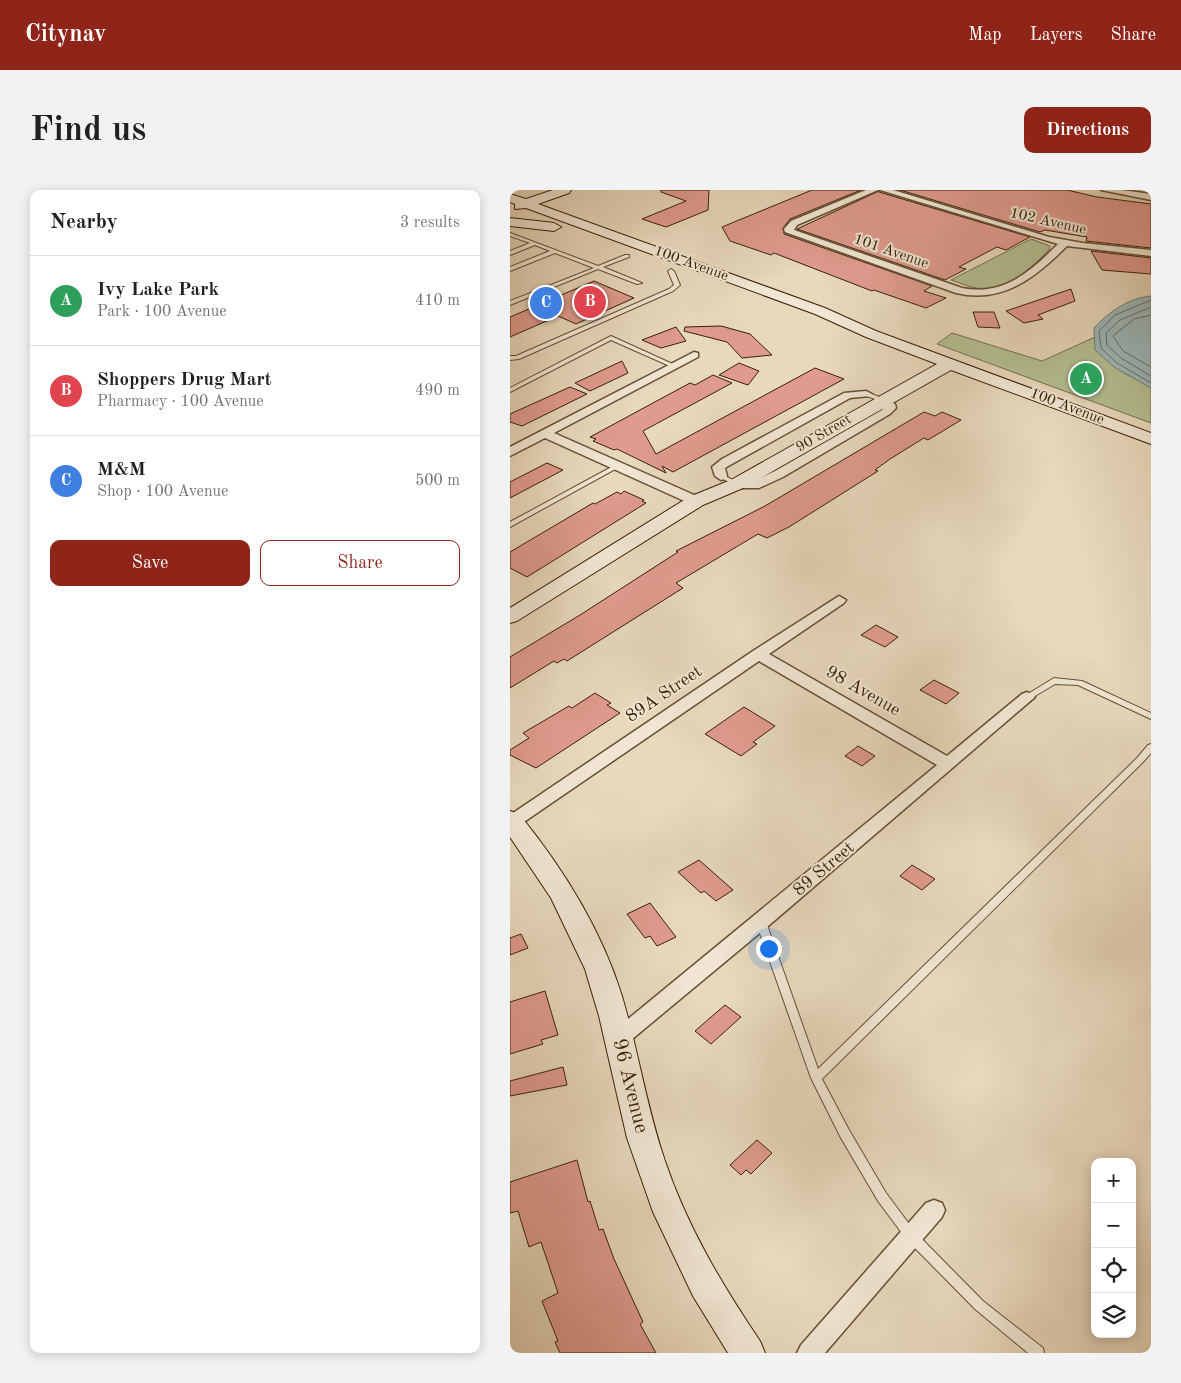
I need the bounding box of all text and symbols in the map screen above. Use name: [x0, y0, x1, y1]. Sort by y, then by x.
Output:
text: Citynav: [25, 23, 106, 47]
text: Map: [968, 26, 1002, 44]
text: Layers: [1030, 26, 1082, 44]
text: Share: [1110, 26, 1156, 44]
button: Directions: [1024, 107, 1151, 153]
text: Find us: [30, 113, 146, 148]
street label: 102 Avenue: [1008, 206, 1088, 238]
text: Nearby: [50, 212, 118, 233]
text: 3 results: [400, 215, 460, 231]
street label: 101 Avenue: [852, 232, 930, 272]
street label: 100 Avenue: [652, 244, 730, 284]
text: Ivy Lake Park: [97, 281, 219, 300]
pin: B: [574, 283, 606, 321]
pin: C: [530, 284, 562, 322]
text: A: [60, 293, 72, 309]
text: 410 m: [415, 293, 460, 309]
text: Park · 100 Avenue: [97, 304, 227, 320]
pin: A: [1070, 360, 1102, 398]
text: Shoppers Drug Mart: [97, 371, 272, 390]
text: B: [60, 383, 72, 399]
text: 490 m: [415, 383, 460, 399]
street label: 100 Avenue: [1028, 386, 1106, 428]
text: Pharmacy · 100 Avenue: [97, 394, 264, 410]
street label: 90 Street: [794, 412, 854, 456]
text: M&M: [97, 461, 146, 480]
text: C: [61, 473, 71, 489]
text: 500 m: [415, 473, 460, 489]
text: Shop · 100 Avenue: [97, 484, 228, 500]
button: Save: [50, 540, 250, 586]
button: Share: [260, 540, 460, 586]
street label: 89A Street: [623, 662, 705, 726]
street label: 98 Avenue: [823, 662, 903, 720]
street label: 89 Street: [790, 838, 858, 900]
your location: [756, 936, 782, 962]
street label: 96 Avenue: [608, 1036, 652, 1136]
map controls: [1091, 1158, 1136, 1338]
button: +: [1091, 1158, 1136, 1203]
button: −: [1091, 1203, 1136, 1248]
button: locate: [1091, 1248, 1136, 1293]
button: layers: [1091, 1293, 1136, 1338]

